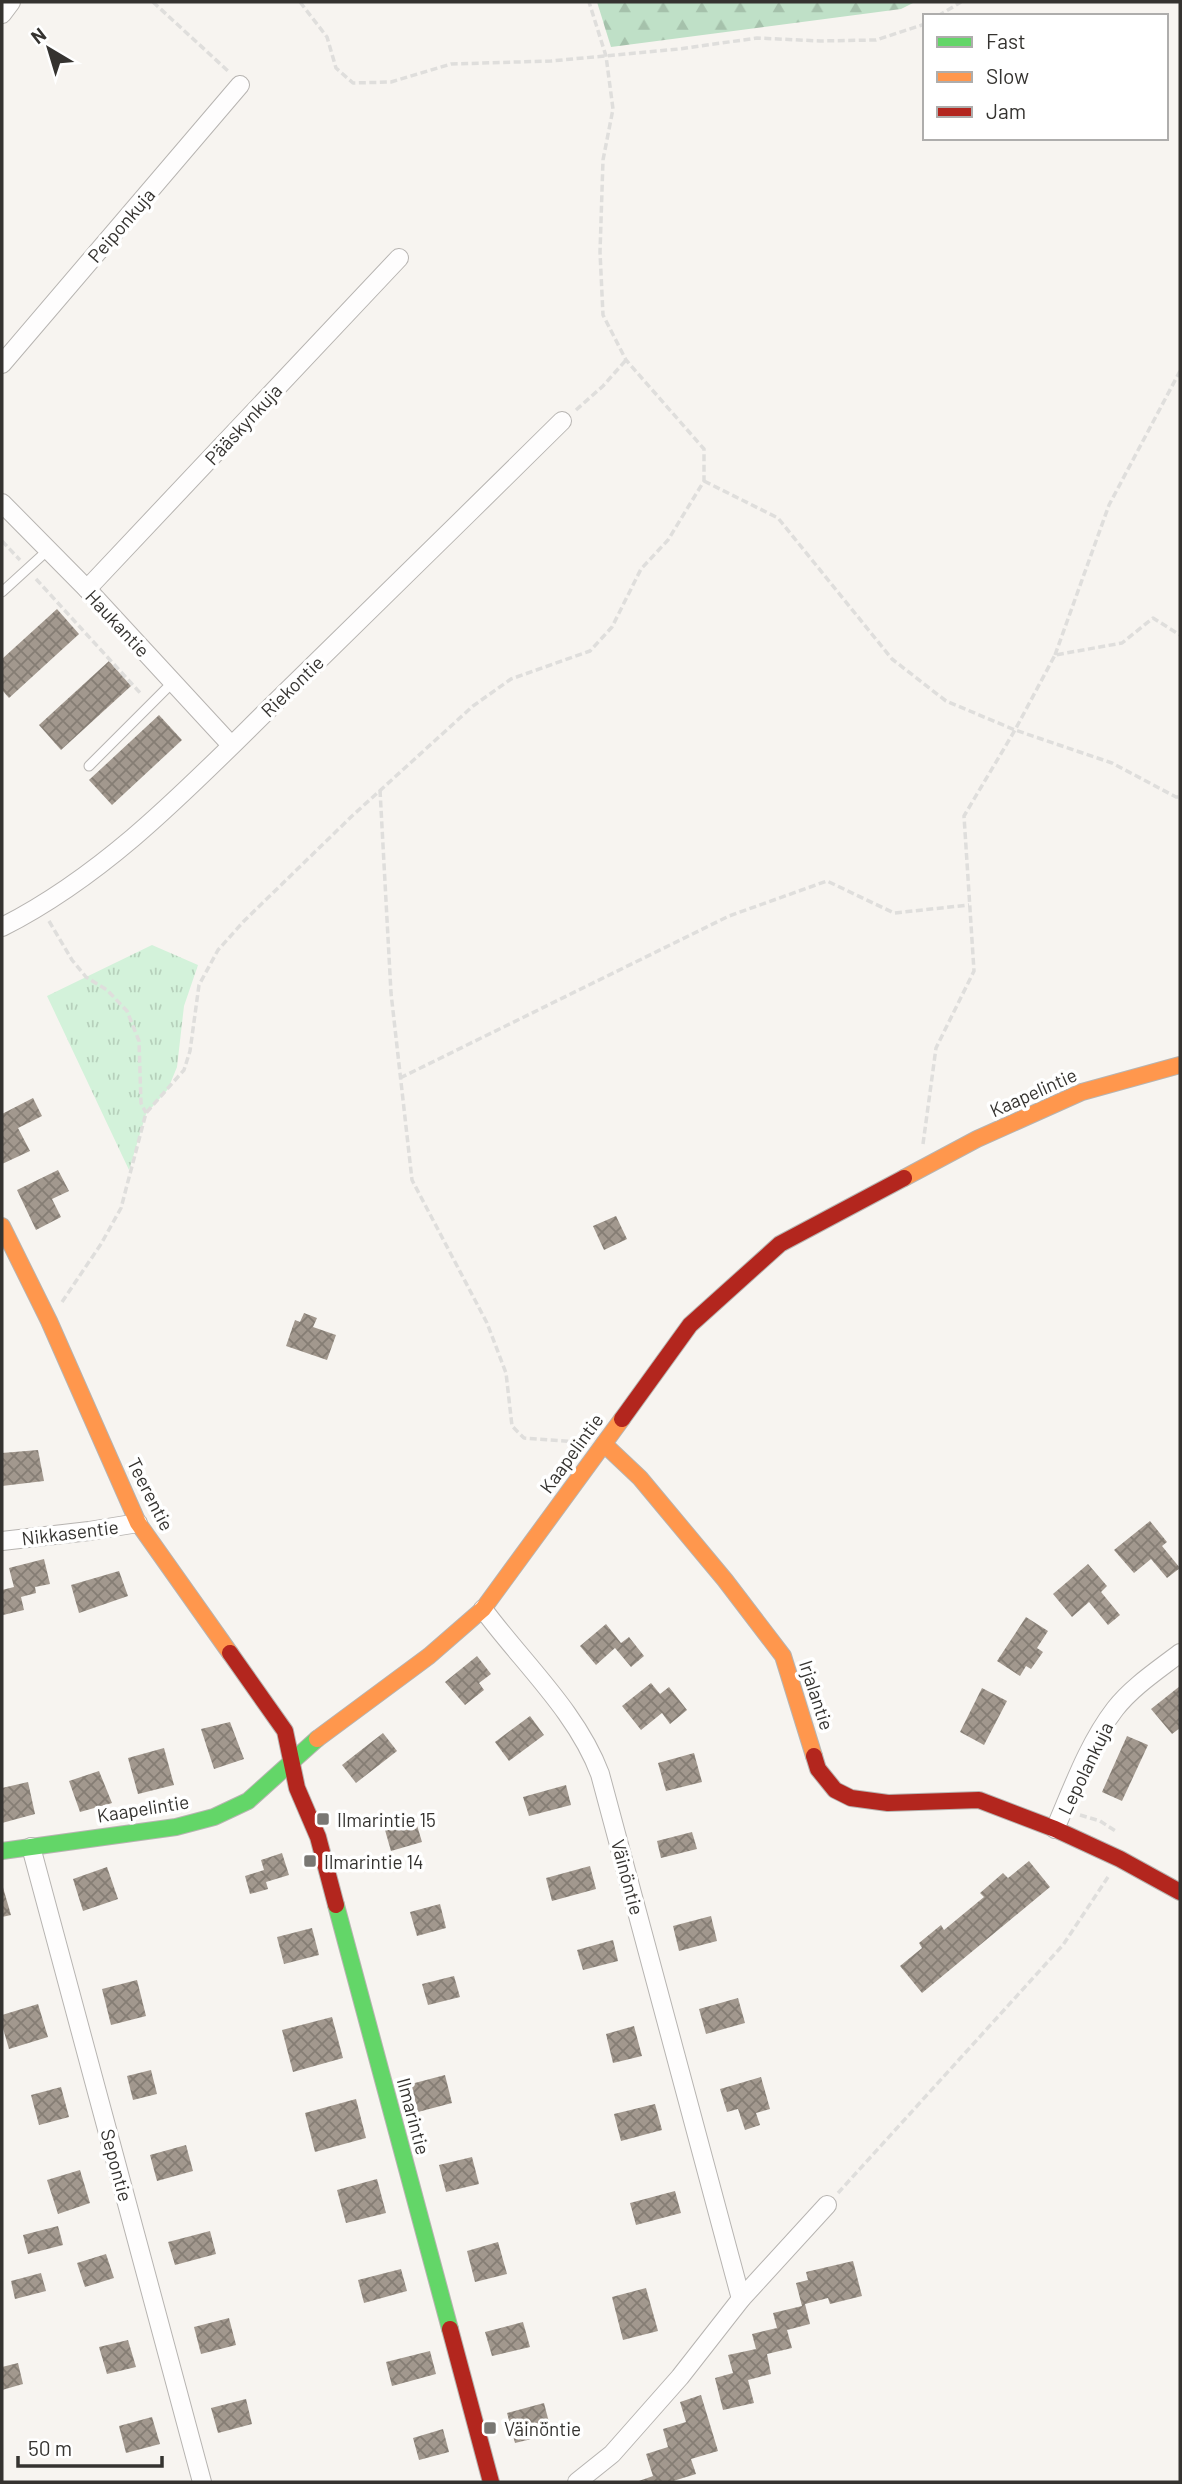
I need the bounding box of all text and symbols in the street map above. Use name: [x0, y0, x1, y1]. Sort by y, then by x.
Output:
north arrow: [14, 14, 84, 84]
legend: [923, 14, 1168, 140]
text: N: [26, 22, 50, 48]
text: Fast: [986, 28, 1026, 53]
text: Slow: [986, 63, 1029, 88]
text: Jam: [986, 98, 1026, 123]
street label: Peiponkuja: [83, 183, 159, 267]
street label: Pääskynkuja: [200, 379, 286, 469]
street label: Haukantie: [81, 585, 155, 661]
street label: Riekontie: [256, 651, 328, 721]
street label: Kaapelintie: [986, 1063, 1080, 1121]
street label: Kaapelintie: [534, 1409, 608, 1497]
street label: Teerentie: [123, 1454, 179, 1534]
street label: Nikkasentie: [20, 1515, 120, 1549]
street label: Irjalantie: [795, 1657, 839, 1733]
street label: Lepolankuja: [1053, 1718, 1117, 1818]
street label: Kaapelintie: [95, 1789, 191, 1827]
place label: Ilmarintie 15: [337, 1808, 436, 1831]
marker: Ilmarintie 15: [315, 1811, 331, 1827]
street label: Väinöntie: [607, 1837, 649, 1917]
place label: Ilmarintie 14: [324, 1850, 424, 1873]
marker: Ilmarintie 14: [302, 1853, 318, 1869]
street label: Ilmarintie: [393, 2075, 435, 2157]
street label: Sepontie: [96, 2126, 138, 2204]
place label: Väinöntie: [504, 2417, 581, 2440]
marker: Väinöntie: [482, 2420, 498, 2436]
scale bar: [18, 2424, 161, 2468]
text: 50 m: [28, 2435, 72, 2460]

